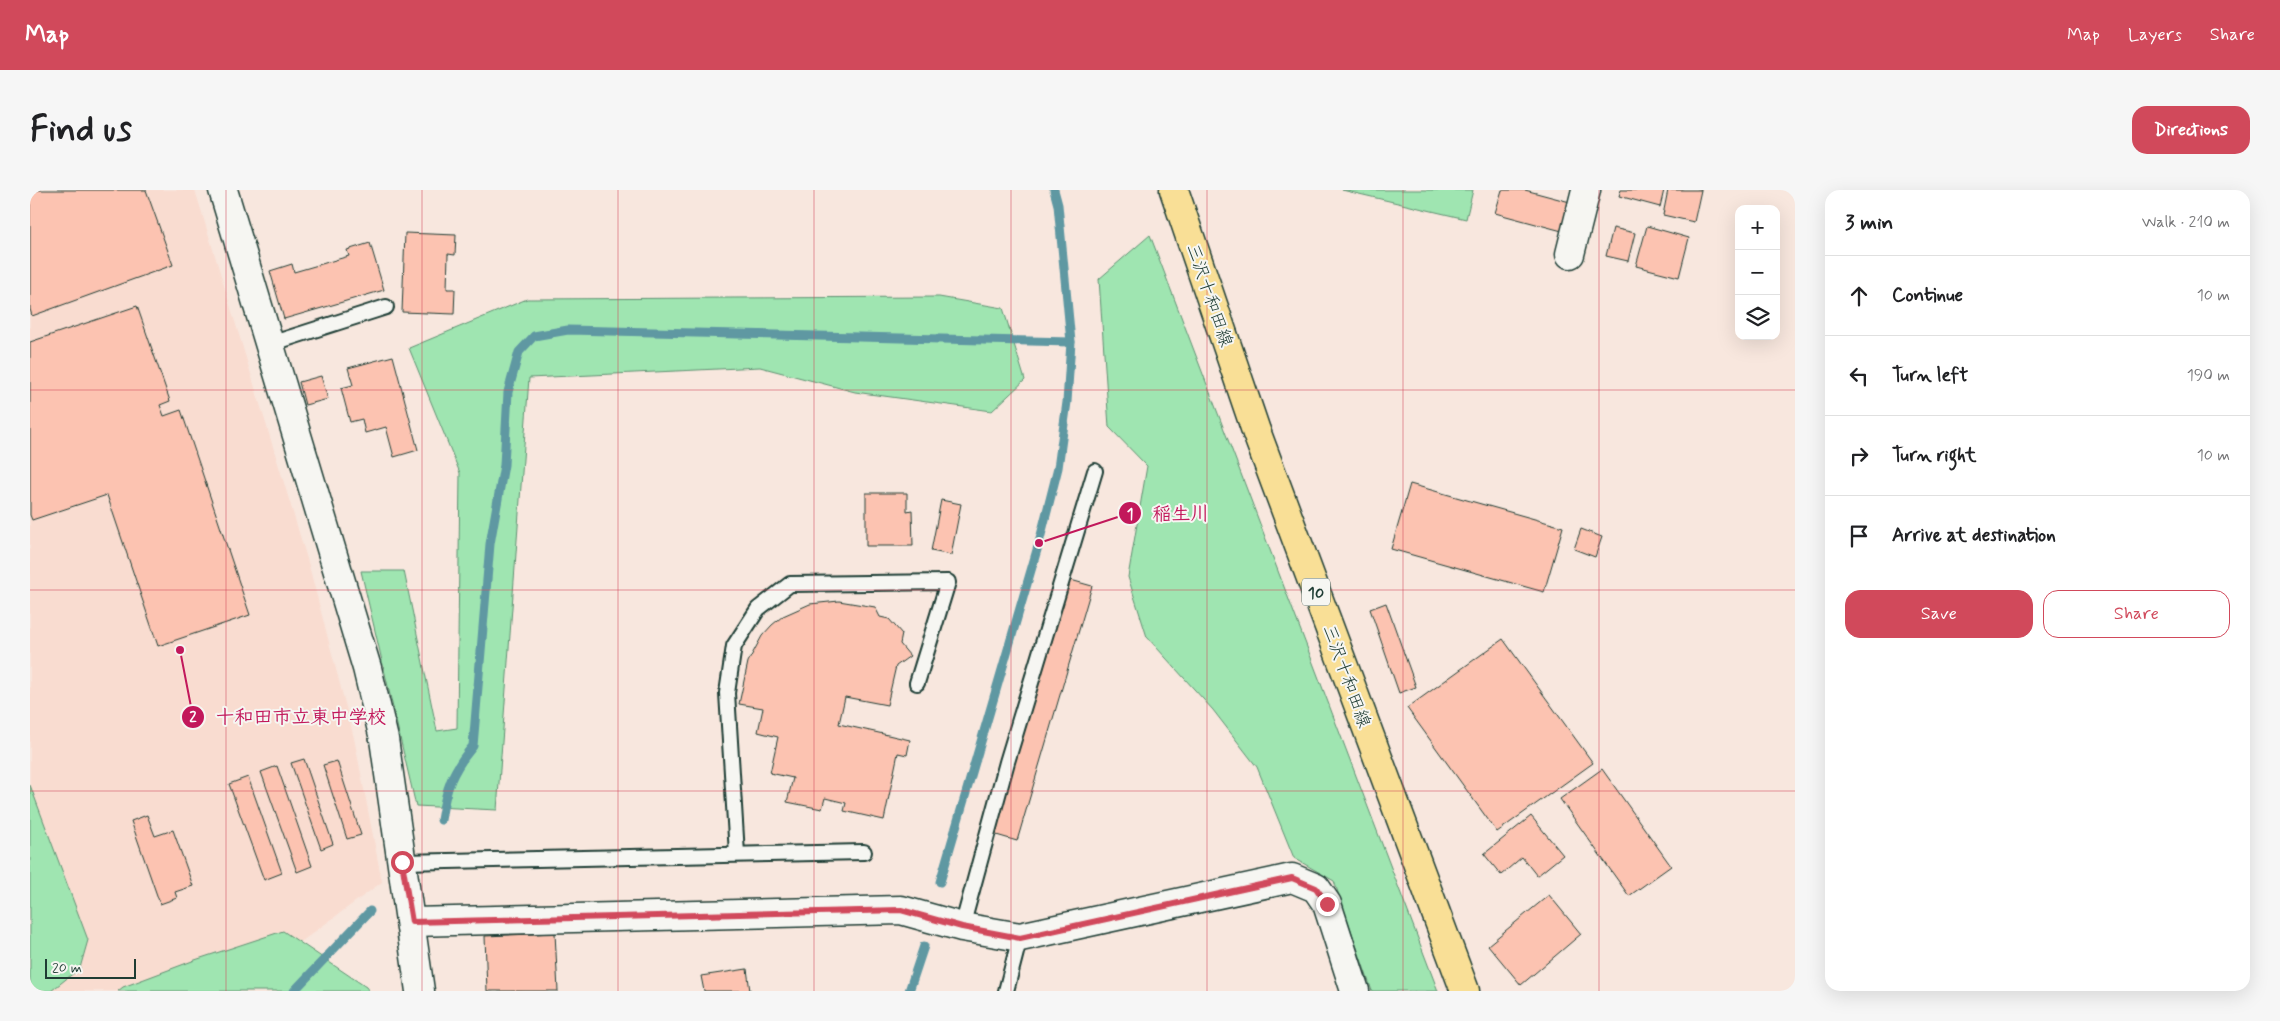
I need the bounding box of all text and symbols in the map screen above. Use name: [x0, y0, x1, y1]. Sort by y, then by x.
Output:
text: Map: [25, 20, 69, 51]
text: Map: [2067, 23, 2100, 47]
text: Layers: [2128, 23, 2182, 47]
text: Share: [2210, 23, 2255, 47]
button: Directions: [2132, 106, 2250, 154]
text: Find us: [30, 107, 132, 153]
map controls: [1735, 205, 1780, 340]
button: +: [1735, 205, 1780, 250]
text: 3 min: [1845, 209, 1893, 237]
text: Walk · 210 m: [2142, 212, 2230, 233]
street label: 三沢十和田線: [1180, 240, 1238, 350]
button: −: [1735, 250, 1780, 295]
icon: ahead: [1845, 282, 1873, 310]
text: Continue: [1892, 283, 1963, 308]
text: 10 m: [2197, 285, 2230, 306]
button: layers: [1735, 295, 1780, 340]
icon: left: [1845, 362, 1873, 390]
text: Turn left: [1892, 363, 1968, 388]
text: 190 m: [2187, 365, 2230, 386]
icon: right: [1845, 442, 1873, 470]
text: Turn right: [1892, 443, 1976, 468]
text: 10 m: [2197, 445, 2230, 466]
callout: 稲生川: [1118, 496, 1220, 530]
text: 稲生川: [1152, 502, 1210, 527]
text: 1: [1127, 505, 1133, 525]
icon: arrive: [1845, 522, 1873, 550]
text: Arrive at destination: [1892, 523, 2056, 548]
road number: 10: [1302, 578, 1330, 606]
button: Save: [1845, 590, 2033, 638]
button: Share: [2043, 590, 2230, 638]
street label: 三沢十和田線: [1316, 621, 1376, 731]
callout: 十和田市立東中学校: [181, 700, 397, 734]
text: 十和田市立東中学校: [215, 705, 387, 730]
text: 2: [189, 708, 197, 728]
route start: [391, 851, 414, 874]
route end: [1316, 893, 1339, 916]
scale bar: [45, 956, 136, 979]
text: 20 m: [52, 959, 82, 977]

